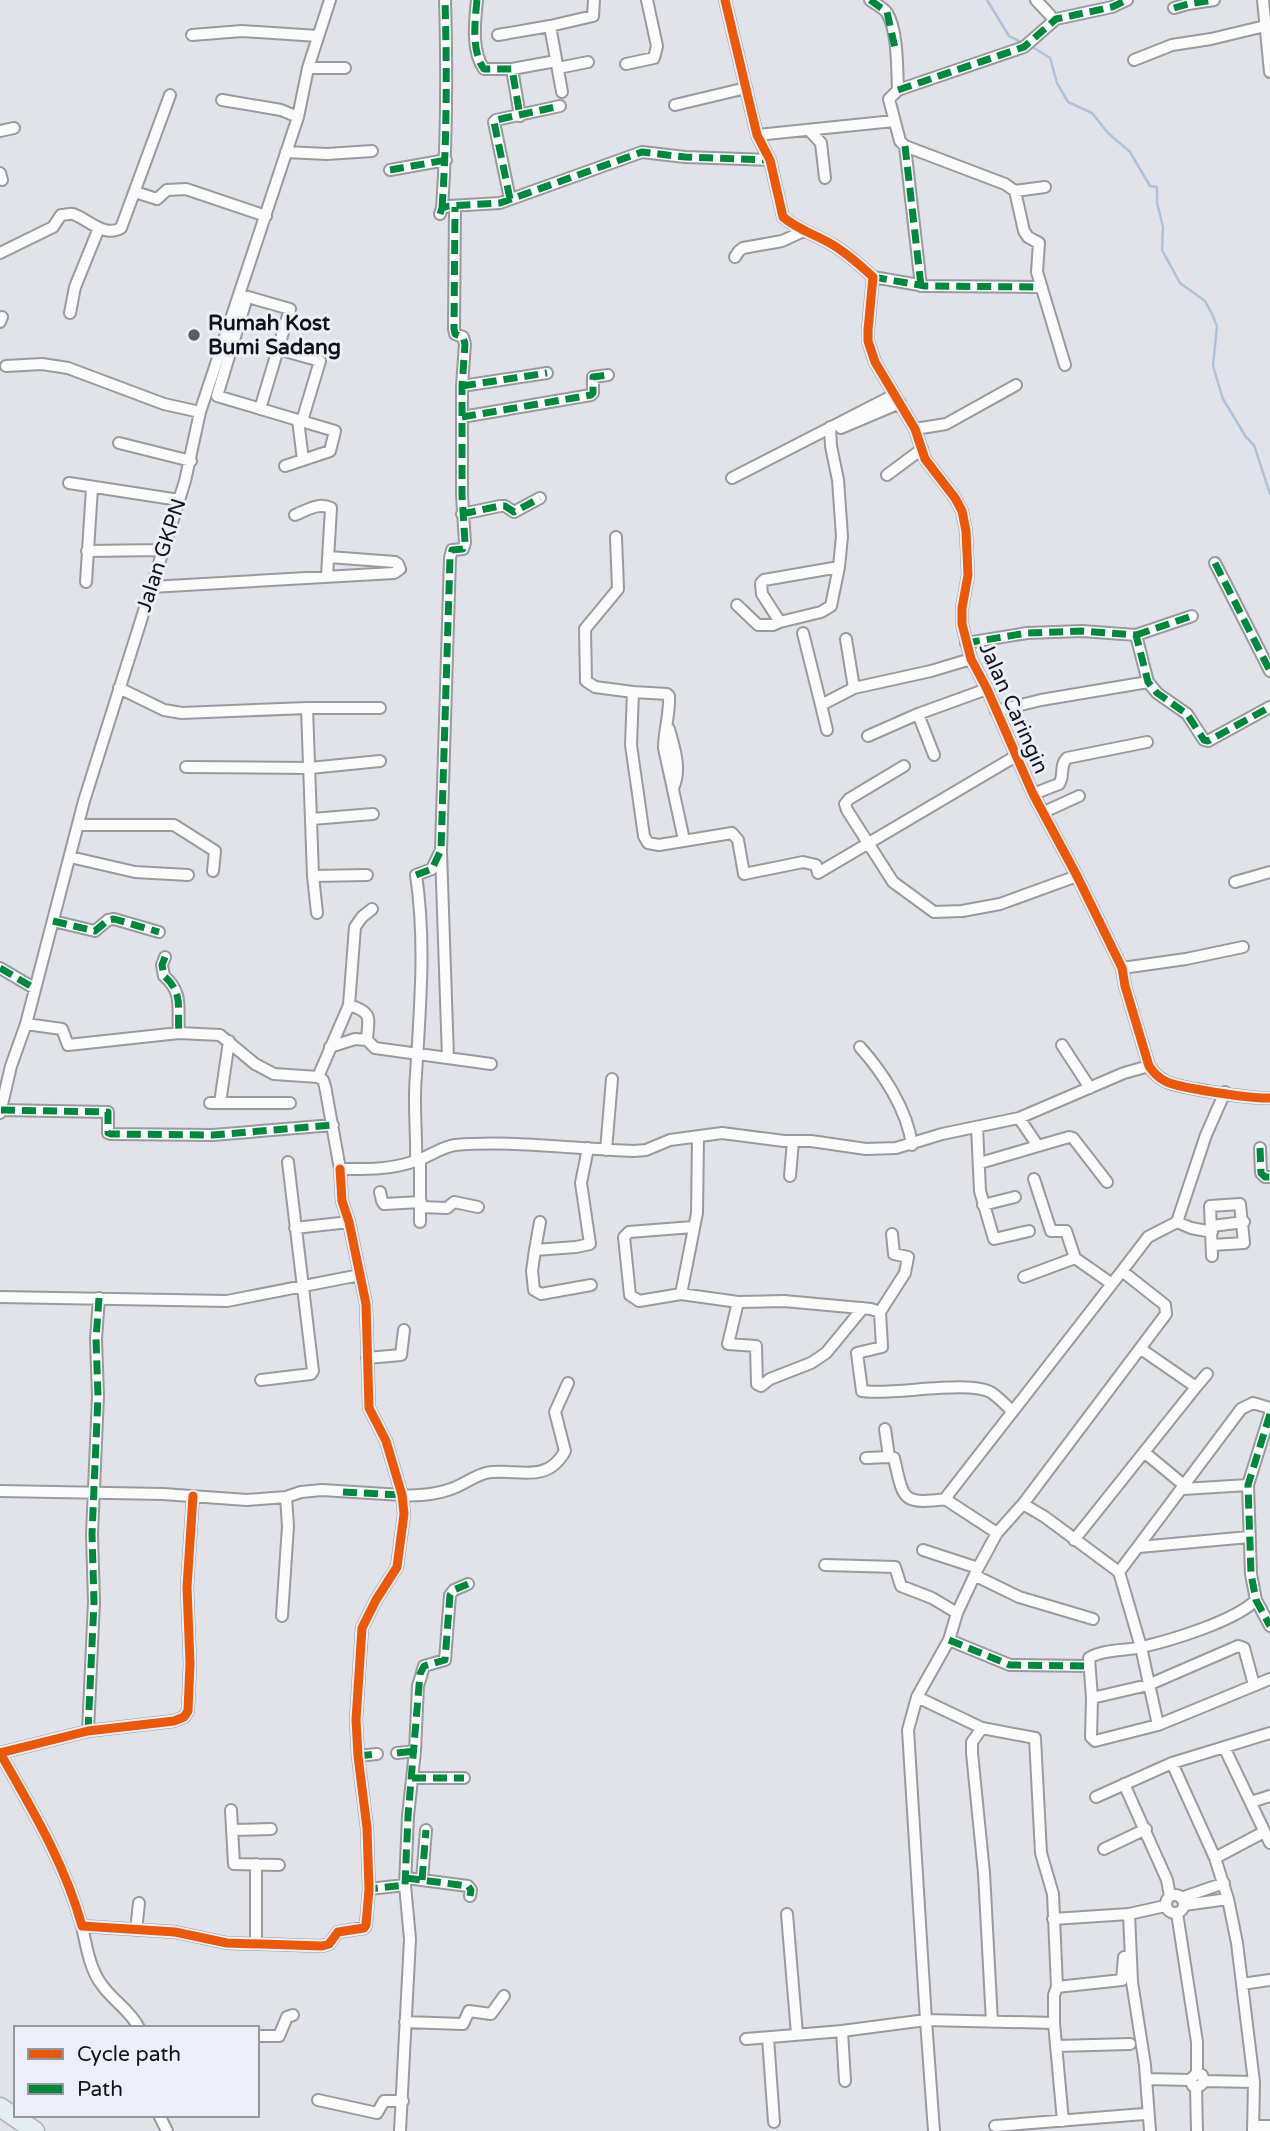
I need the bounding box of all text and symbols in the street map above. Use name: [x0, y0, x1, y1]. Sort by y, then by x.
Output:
place label: Rumah Kost Bumi Sadang: [208, 311, 341, 360]
marker: Rumah Kost Bumi Sadang: [186, 327, 202, 343]
street label: Jalan GKPN: [131, 495, 192, 615]
street label: Jalan Caringin: [974, 639, 1054, 778]
legend: [14, 2026, 259, 2117]
text: Cycle path: [77, 2042, 181, 2067]
text: Path: [77, 2077, 123, 2102]

